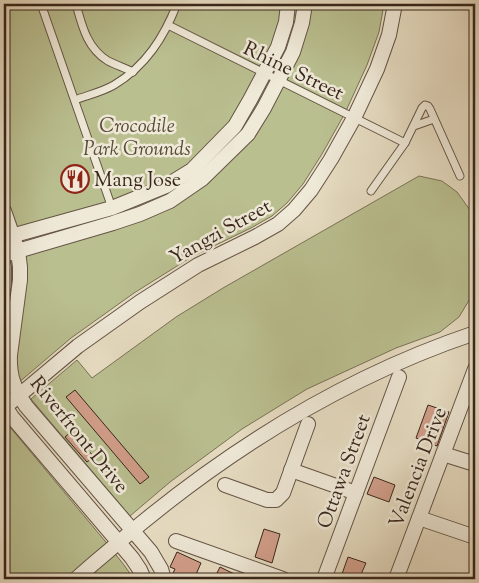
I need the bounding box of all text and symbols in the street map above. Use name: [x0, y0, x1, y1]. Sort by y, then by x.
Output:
street label: Rhine Street: [238, 35, 348, 109]
park label: Crocodile Park Grounds: [83, 113, 191, 165]
restaurant icon: Mang Jose: [60, 164, 90, 194]
place label: Mang Jose: [94, 167, 181, 196]
street label: Yangzi Street: [165, 193, 278, 273]
street label: Riverfront Drive: [22, 371, 134, 500]
street label: Valencia Drive: [383, 403, 456, 532]
street label: Ottawa Street: [311, 410, 380, 533]

